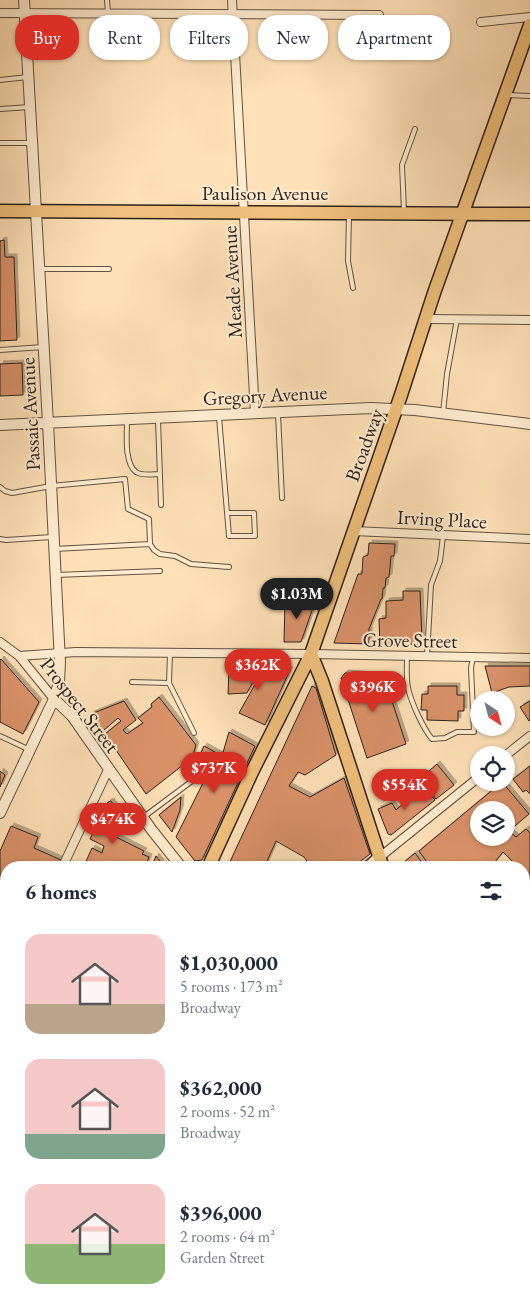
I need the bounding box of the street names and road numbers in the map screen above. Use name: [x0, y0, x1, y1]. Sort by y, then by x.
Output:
street label: Paulison Avenue: [202, 180, 328, 206]
street label: Meade Avenue: [216, 225, 248, 339]
street label: Passaic Avenue: [14, 357, 46, 471]
street label: Gregory Avenue: [202, 379, 328, 411]
street label: Broadway: [339, 405, 389, 485]
street label: Irving Place: [396, 504, 488, 534]
street label: Grove Street: [362, 626, 458, 654]
street label: Prospect Street: [35, 652, 126, 759]

